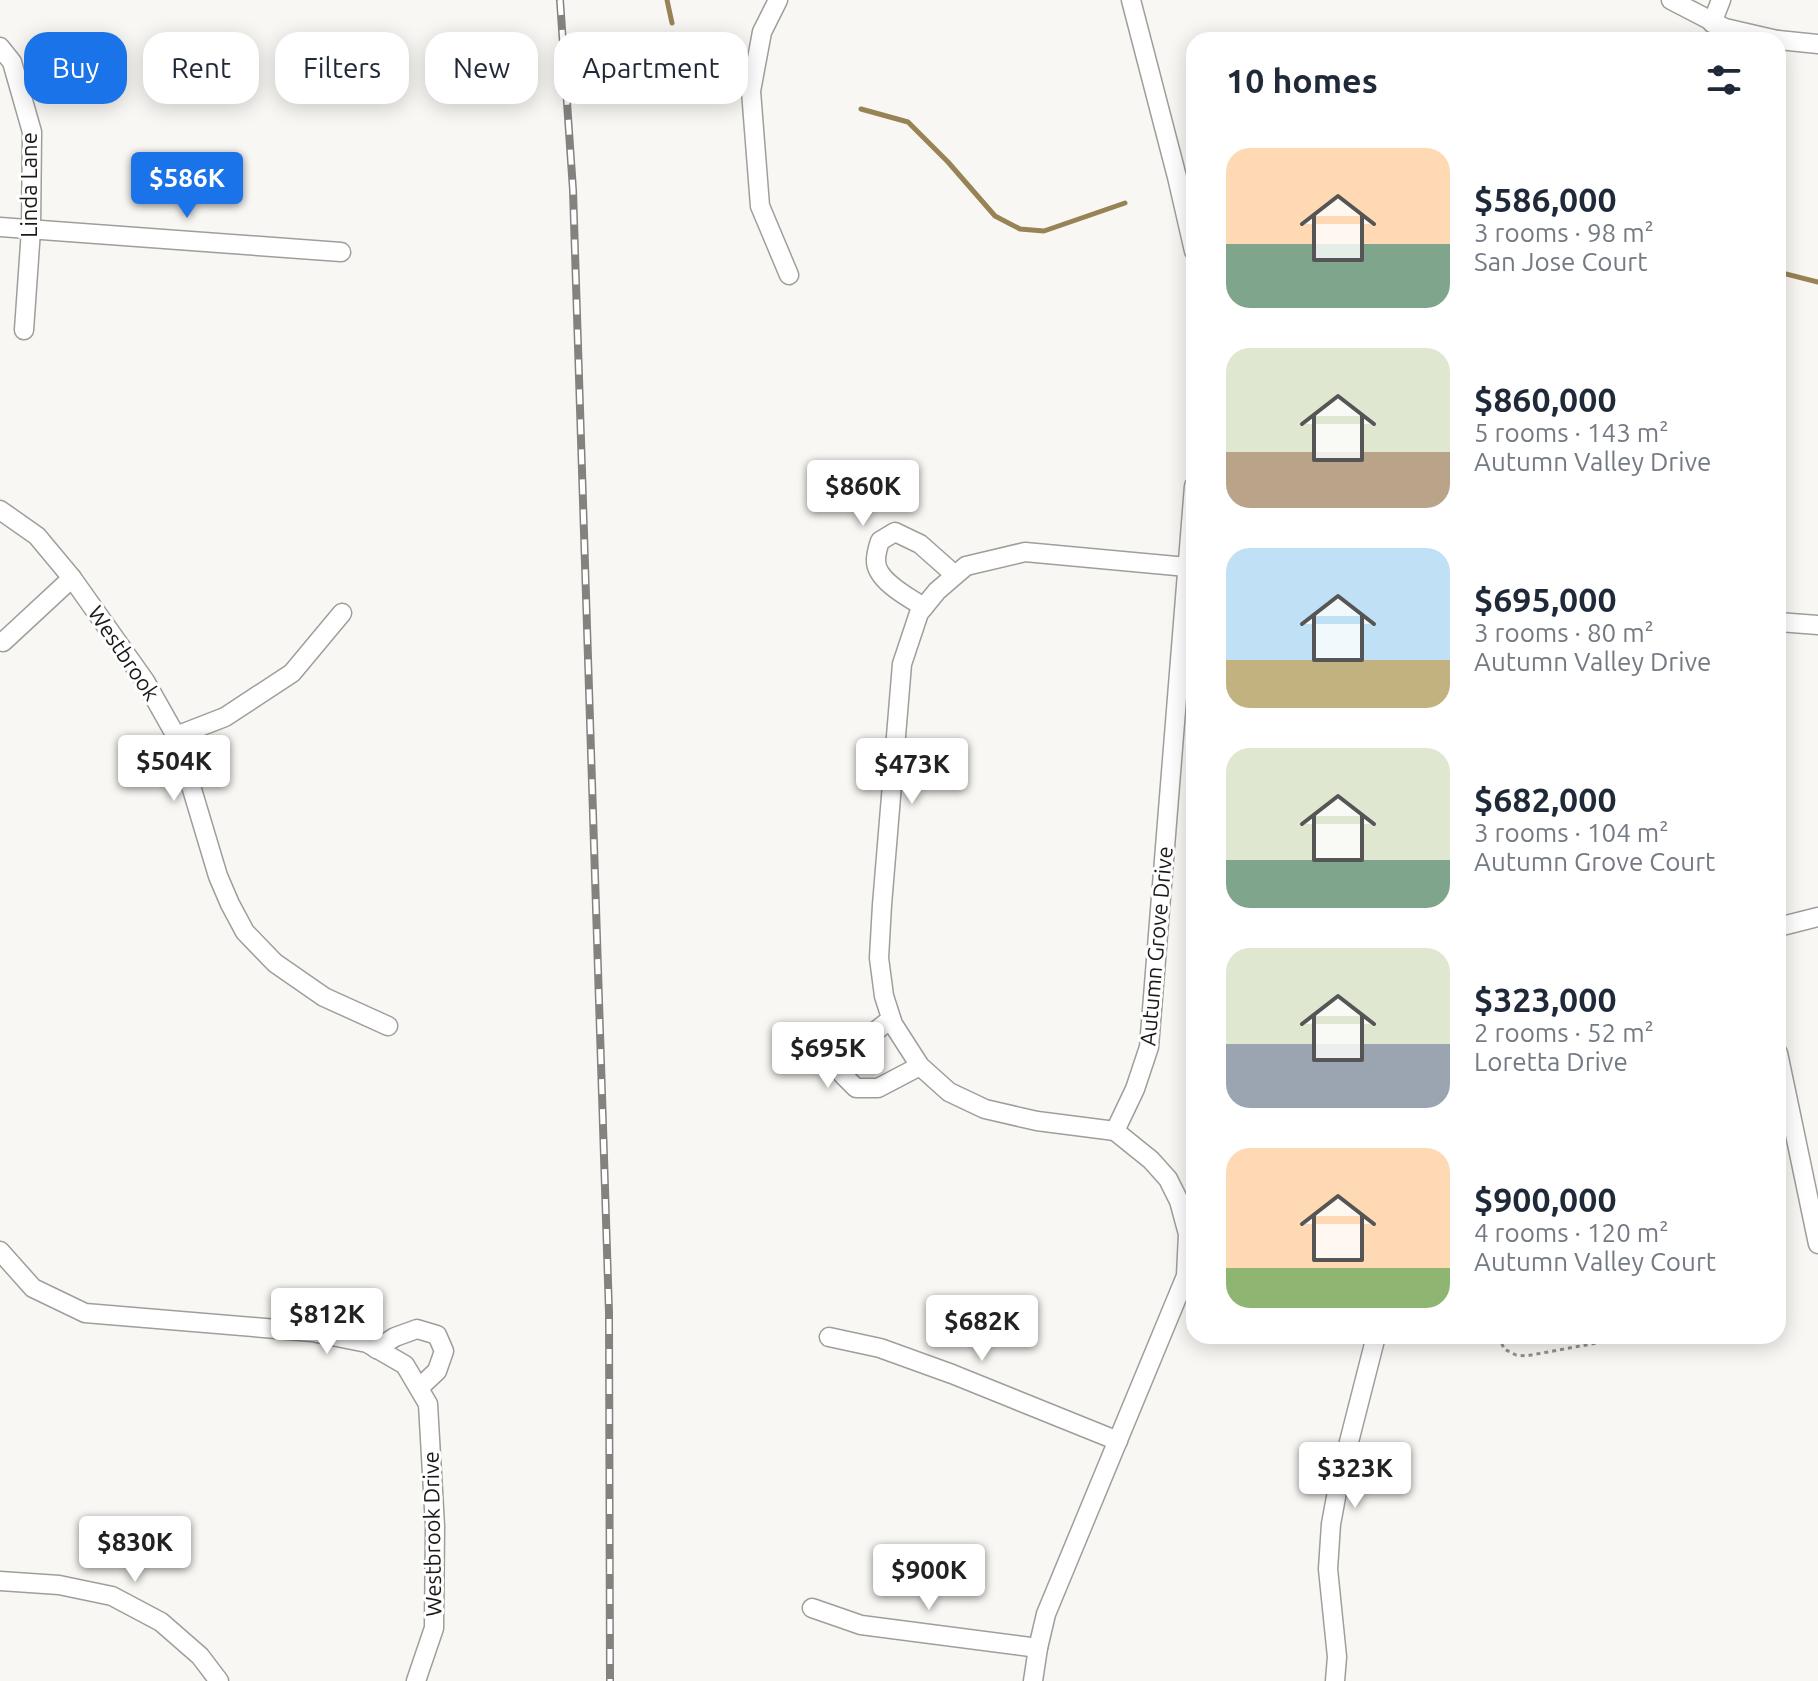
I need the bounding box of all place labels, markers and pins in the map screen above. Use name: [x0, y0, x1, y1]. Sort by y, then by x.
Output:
pin: $586K: [131, 152, 243, 220]
pin: $860K: [807, 460, 919, 528]
pin: $504K: [118, 735, 230, 803]
pin: $473K: [856, 738, 968, 806]
pin: $695K: [772, 1022, 884, 1090]
pin: $812K: [271, 1288, 383, 1356]
pin: $682K: [926, 1295, 1038, 1363]
pin: $323K: [1299, 1442, 1411, 1510]
pin: $830K: [79, 1516, 191, 1584]
pin: $900K: [873, 1544, 985, 1612]

